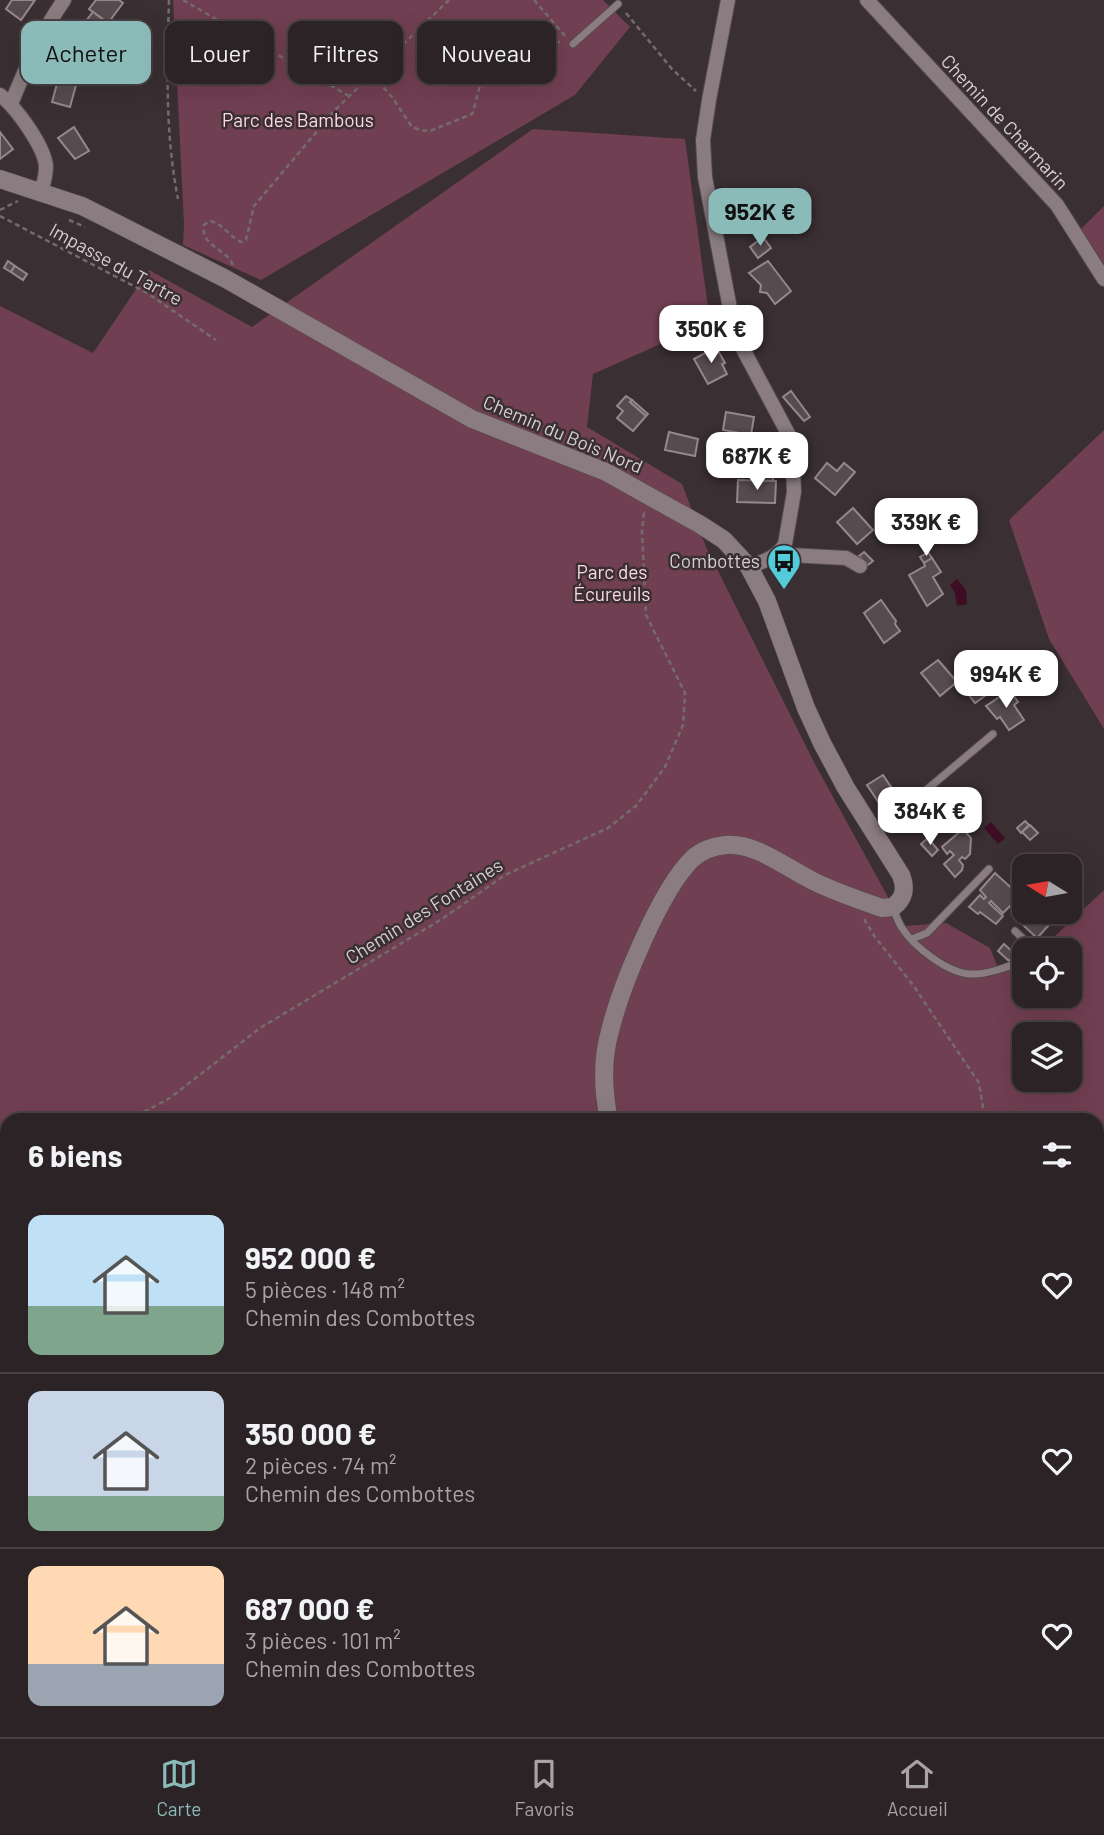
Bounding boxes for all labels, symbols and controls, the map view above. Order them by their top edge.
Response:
chip: Acheter [21,21,151,84]
chip: Louer [165,21,274,84]
chip: Filtres [288,21,403,84]
chip: Nouveau [417,21,556,84]
street label: Chemin de Charmarin [937,49,1074,194]
park label: Parc des Bambous [222,108,374,131]
pin: 952K € [703,188,817,248]
text: 952K € [724,197,796,225]
street label: Impasse du Tartre [46,218,187,310]
pin: 350K € [654,306,768,365]
text: 350K € [675,314,747,342]
street label: Chemin du Bois Nord [480,390,646,478]
pin: 687K € [700,433,814,492]
text: 687K € [722,441,792,469]
pin: 339K € [869,498,983,558]
text: 339K € [891,507,961,535]
bus stop icon: Combottes [765,542,803,591]
place label: Combottes [669,549,760,572]
park label: Parc des Écureuils [573,560,651,605]
pin: 994K € [949,650,1063,710]
text: 994K € [970,659,1042,687]
pin: 384K € [873,788,987,847]
text: 384K € [894,796,966,824]
street label: Chemin des Fontaines [341,853,507,968]
north arrow [1012,854,1082,924]
map controls [1012,854,1082,1092]
button: locate [1012,938,1082,1008]
button: layers [1012,1022,1082,1092]
icon: filters [1038,1136,1076,1174]
text: 6 biens [28,1137,123,1173]
text: 952 000 € [245,1239,376,1275]
icon: home [84,1243,168,1327]
icon: heart [1038,1266,1076,1304]
text: 5 pièces · 148 m² [245,1275,405,1303]
text: Chemin des Combottes [245,1303,475,1331]
text: 350 000 € [245,1415,377,1451]
icon: home [84,1419,168,1503]
icon: heart [1038,1442,1076,1480]
text: 2 pièces · 74 m² [245,1451,396,1479]
text: Chemin des Combottes [245,1479,475,1507]
text: 687 000 € [245,1590,375,1626]
icon: home [84,1594,168,1678]
icon: heart [1038,1617,1076,1655]
text: 3 pièces · 101 m² [245,1626,401,1654]
text: Chemin des Combottes [245,1654,475,1682]
tab: Carte [156,1755,202,1820]
tab: Favoris [514,1755,574,1820]
tab: Accueil [887,1755,948,1820]

